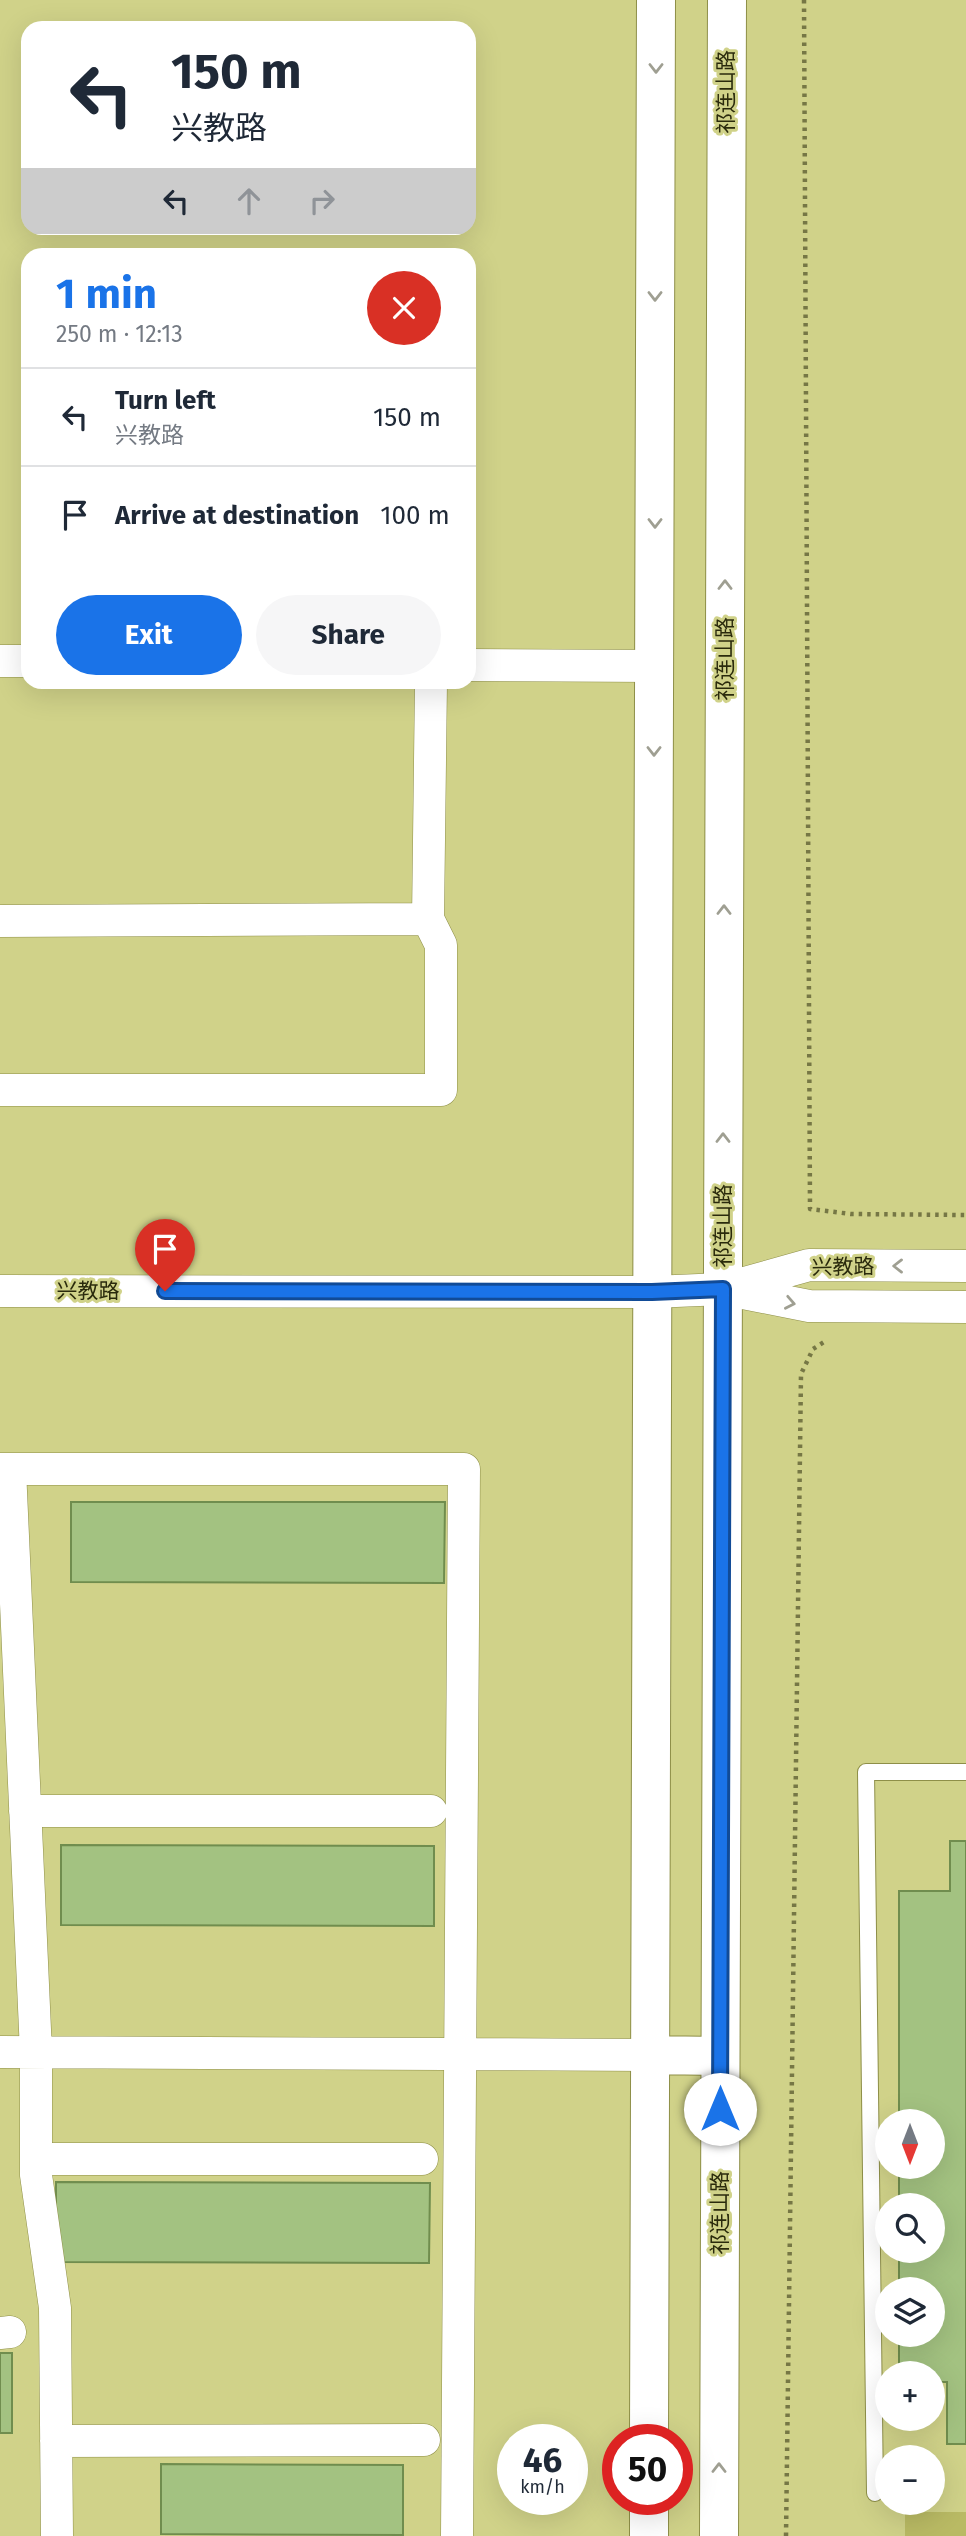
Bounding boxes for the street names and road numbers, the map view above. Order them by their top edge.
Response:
street label: 祁连山路 [713,50,739,134]
street label: 祁连山路 [712,617,738,701]
street label: 祁连山路 [710,1184,736,1268]
street label: 兴教路 [811,1253,875,1281]
street label: 兴教路 [57,1278,120,1304]
street label: 祁连山路 [707,2171,733,2255]

